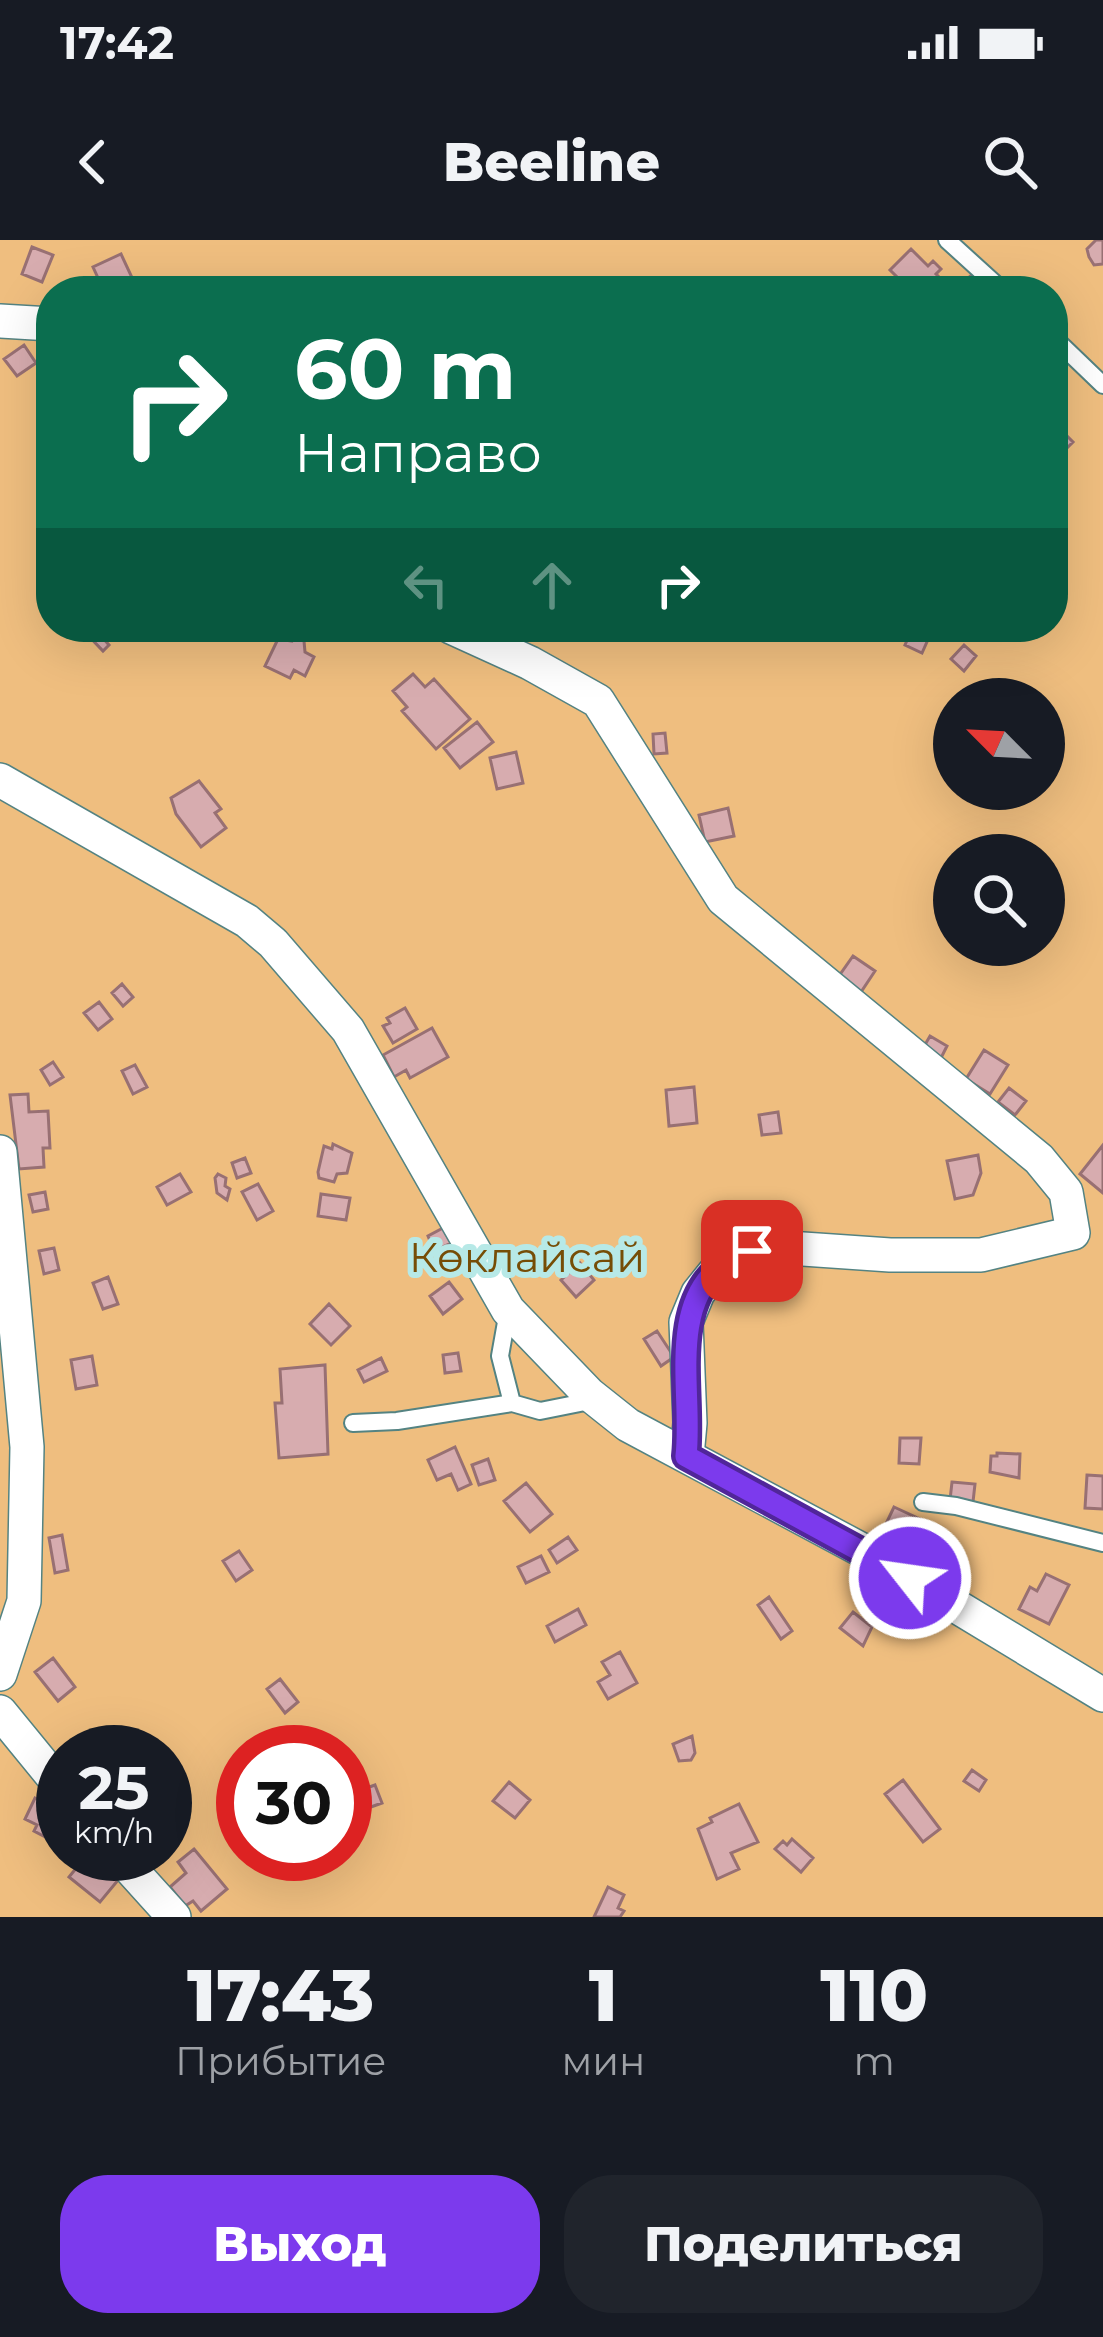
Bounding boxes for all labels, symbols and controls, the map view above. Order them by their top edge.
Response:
text: 17:42 [60,15,174,70]
icon: back [60,129,126,195]
text: Beeline [443,129,660,195]
icon: search [977,129,1043,195]
text: 60 m [294,318,516,420]
icon: right [96,324,252,480]
text: Направо [294,420,542,486]
icon: left [393,552,459,618]
icon: ahead [519,552,585,618]
icon: right [645,552,711,618]
north arrow [933,678,1065,810]
map controls [933,678,1065,966]
button: search [933,834,1065,966]
pin [701,1200,803,1302]
icon: arrive [719,1218,785,1284]
park label: Көклайсай [409,1231,645,1283]
position arrow [847,1515,973,1641]
speed limit sign: 30 [216,1725,372,1881]
text: 25 [78,1751,150,1824]
text: km/h [74,1814,154,1851]
text: 17:43 [187,1951,374,2039]
text: 1 [589,1951,618,2039]
text: 110 [820,1951,928,2039]
text: Прибытие [175,2037,386,2085]
text: мин [561,2037,645,2085]
text: m [853,2037,895,2085]
button: Выход [60,2175,540,2313]
button: Поделиться [564,2175,1043,2313]

